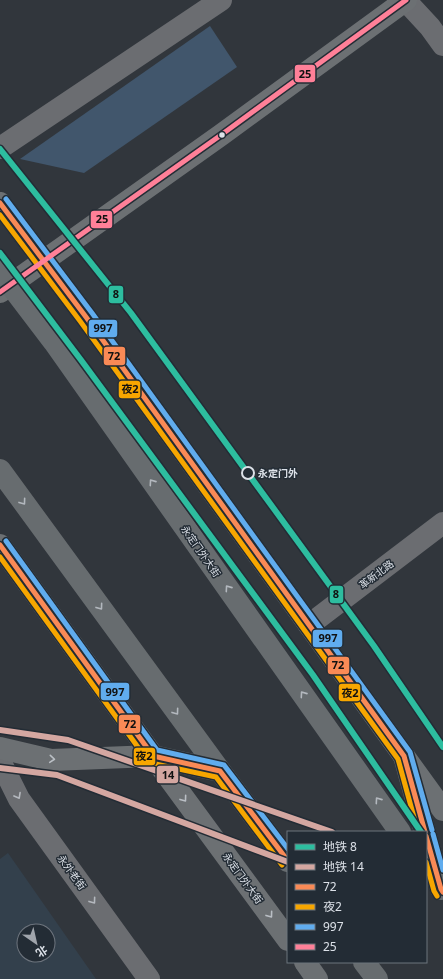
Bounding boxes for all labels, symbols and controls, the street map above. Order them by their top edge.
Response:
line badge: 25 [294,64,316,83]
text: 25 [299,66,311,81]
unlabelled marker [217,130,227,140]
line badge: 25 [90,210,113,229]
text: 25 [96,211,108,226]
line badge: 8 [108,285,124,304]
text: 8 [113,286,119,301]
line badge: 997 [88,319,118,338]
text: 997 [94,320,112,335]
line badge: 72 [103,346,126,366]
text: 72 [108,348,120,363]
line badge: 夜2 [118,380,141,399]
text: 夜2 [121,381,139,396]
marker: 永定门外 [241,466,255,480]
place label: 永定门外 [258,466,298,480]
one-way arrow [149,479,157,486]
one-way arrow [18,498,26,505]
street label: 永定门外大街 [178,522,224,580]
street label: 革新北路 [356,556,396,592]
one-way arrow [225,585,232,592]
line badge: 8 [329,585,344,604]
text: 8 [333,586,339,601]
one-way arrow [95,602,102,609]
line badge: 997 [312,629,343,648]
text: 997 [319,630,337,645]
line badge: 72 [327,656,350,675]
text: 72 [332,657,344,672]
line badge: 997 [100,682,130,701]
line badge: 夜2 [338,683,361,702]
text: 997 [106,684,124,699]
text: 夜2 [341,685,359,700]
one-way arrow [300,691,308,698]
one-way arrow [171,707,178,714]
line badge: 72 [118,714,141,734]
text: 72 [124,716,136,731]
line badge: 夜2 [133,747,156,766]
text: 夜2 [135,748,153,763]
one-way arrow [49,755,55,764]
line badge: 14 [156,765,179,784]
text: 14 [162,767,175,782]
one-way arrow [13,792,20,799]
one-way arrow [180,795,187,802]
one-way arrow [375,797,383,804]
legend [287,831,427,963]
text: 地铁 8 [323,838,357,855]
street label: 永定门外大街 [220,850,266,906]
street label: 永外老街 [55,852,89,892]
text: 地铁 14 [323,858,364,875]
text: 72 [323,878,337,895]
one-way arrow [88,897,95,904]
text: 夜2 [323,898,342,915]
one-way arrow [265,911,273,918]
text: 997 [323,918,344,935]
north arrow [16,923,56,963]
text: 25 [323,938,337,955]
text: 北 [33,942,51,961]

